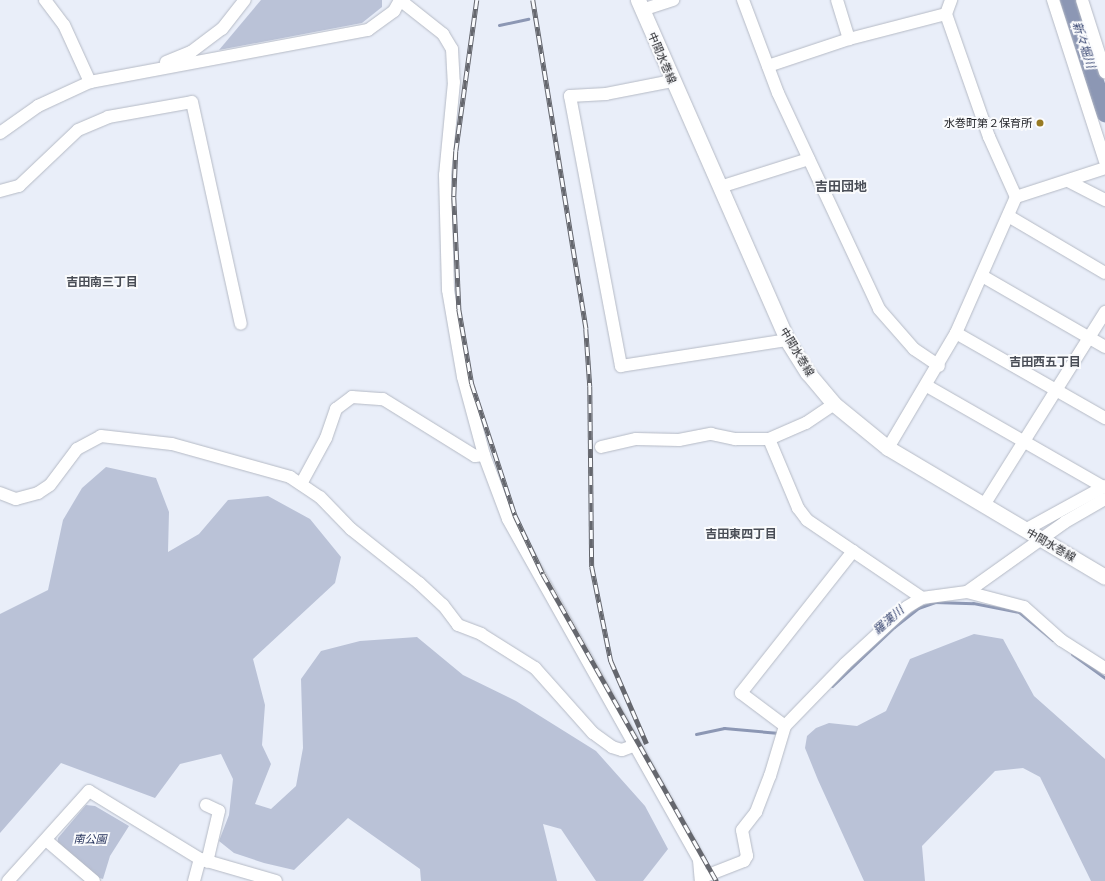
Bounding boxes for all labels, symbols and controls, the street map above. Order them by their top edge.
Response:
water label: 新々堀川 [1069,20,1097,70]
street label: 中間水巻線 [645,30,679,86]
place label: 水巻町第２保育所 [944,116,1032,130]
marker: 水巻町第２保育所 [1035,118,1045,128]
district label: 吉田団地 [815,179,867,195]
district label: 吉田南三丁目 [66,276,138,290]
street label: 中間水巻線 [777,325,817,379]
district label: 吉田西五丁目 [1009,356,1081,370]
street label: 中間水巻線 [1024,526,1078,564]
district label: 吉田東四丁目 [705,528,777,542]
water label: 羅漢川 [871,604,907,638]
park label: 南公園 [74,832,106,846]

